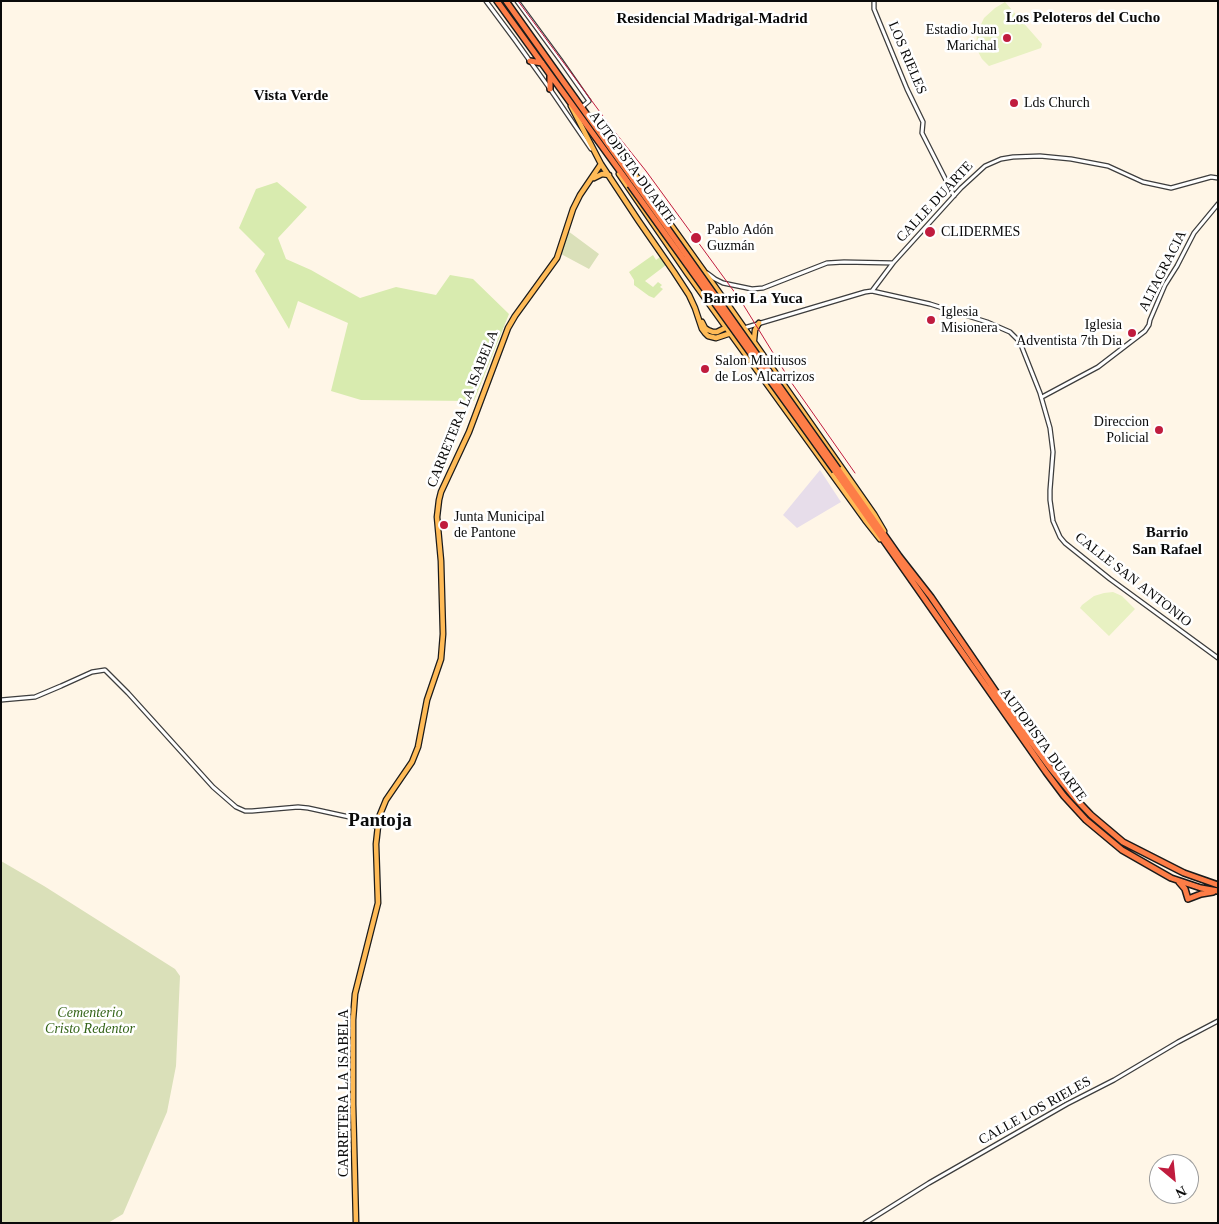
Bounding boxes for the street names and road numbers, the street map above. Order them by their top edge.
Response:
street label: LOS RIELES [884,19,930,97]
street label: AUTOPISTA DUARTE [585,108,679,228]
street label: CALLE DUARTE [893,158,977,246]
street label: ALTAGRACIA [1135,228,1191,314]
street label: CARRETERA LA ISABELA [424,328,502,490]
street label: CALLE SAN ANTONIO [1071,529,1195,631]
street label: AUTOPISTA DUARTE [996,685,1090,805]
street label: CARRETERA LA ISABELA [336,1009,352,1177]
street label: CALLE LOS RIELES [976,1073,1094,1149]

